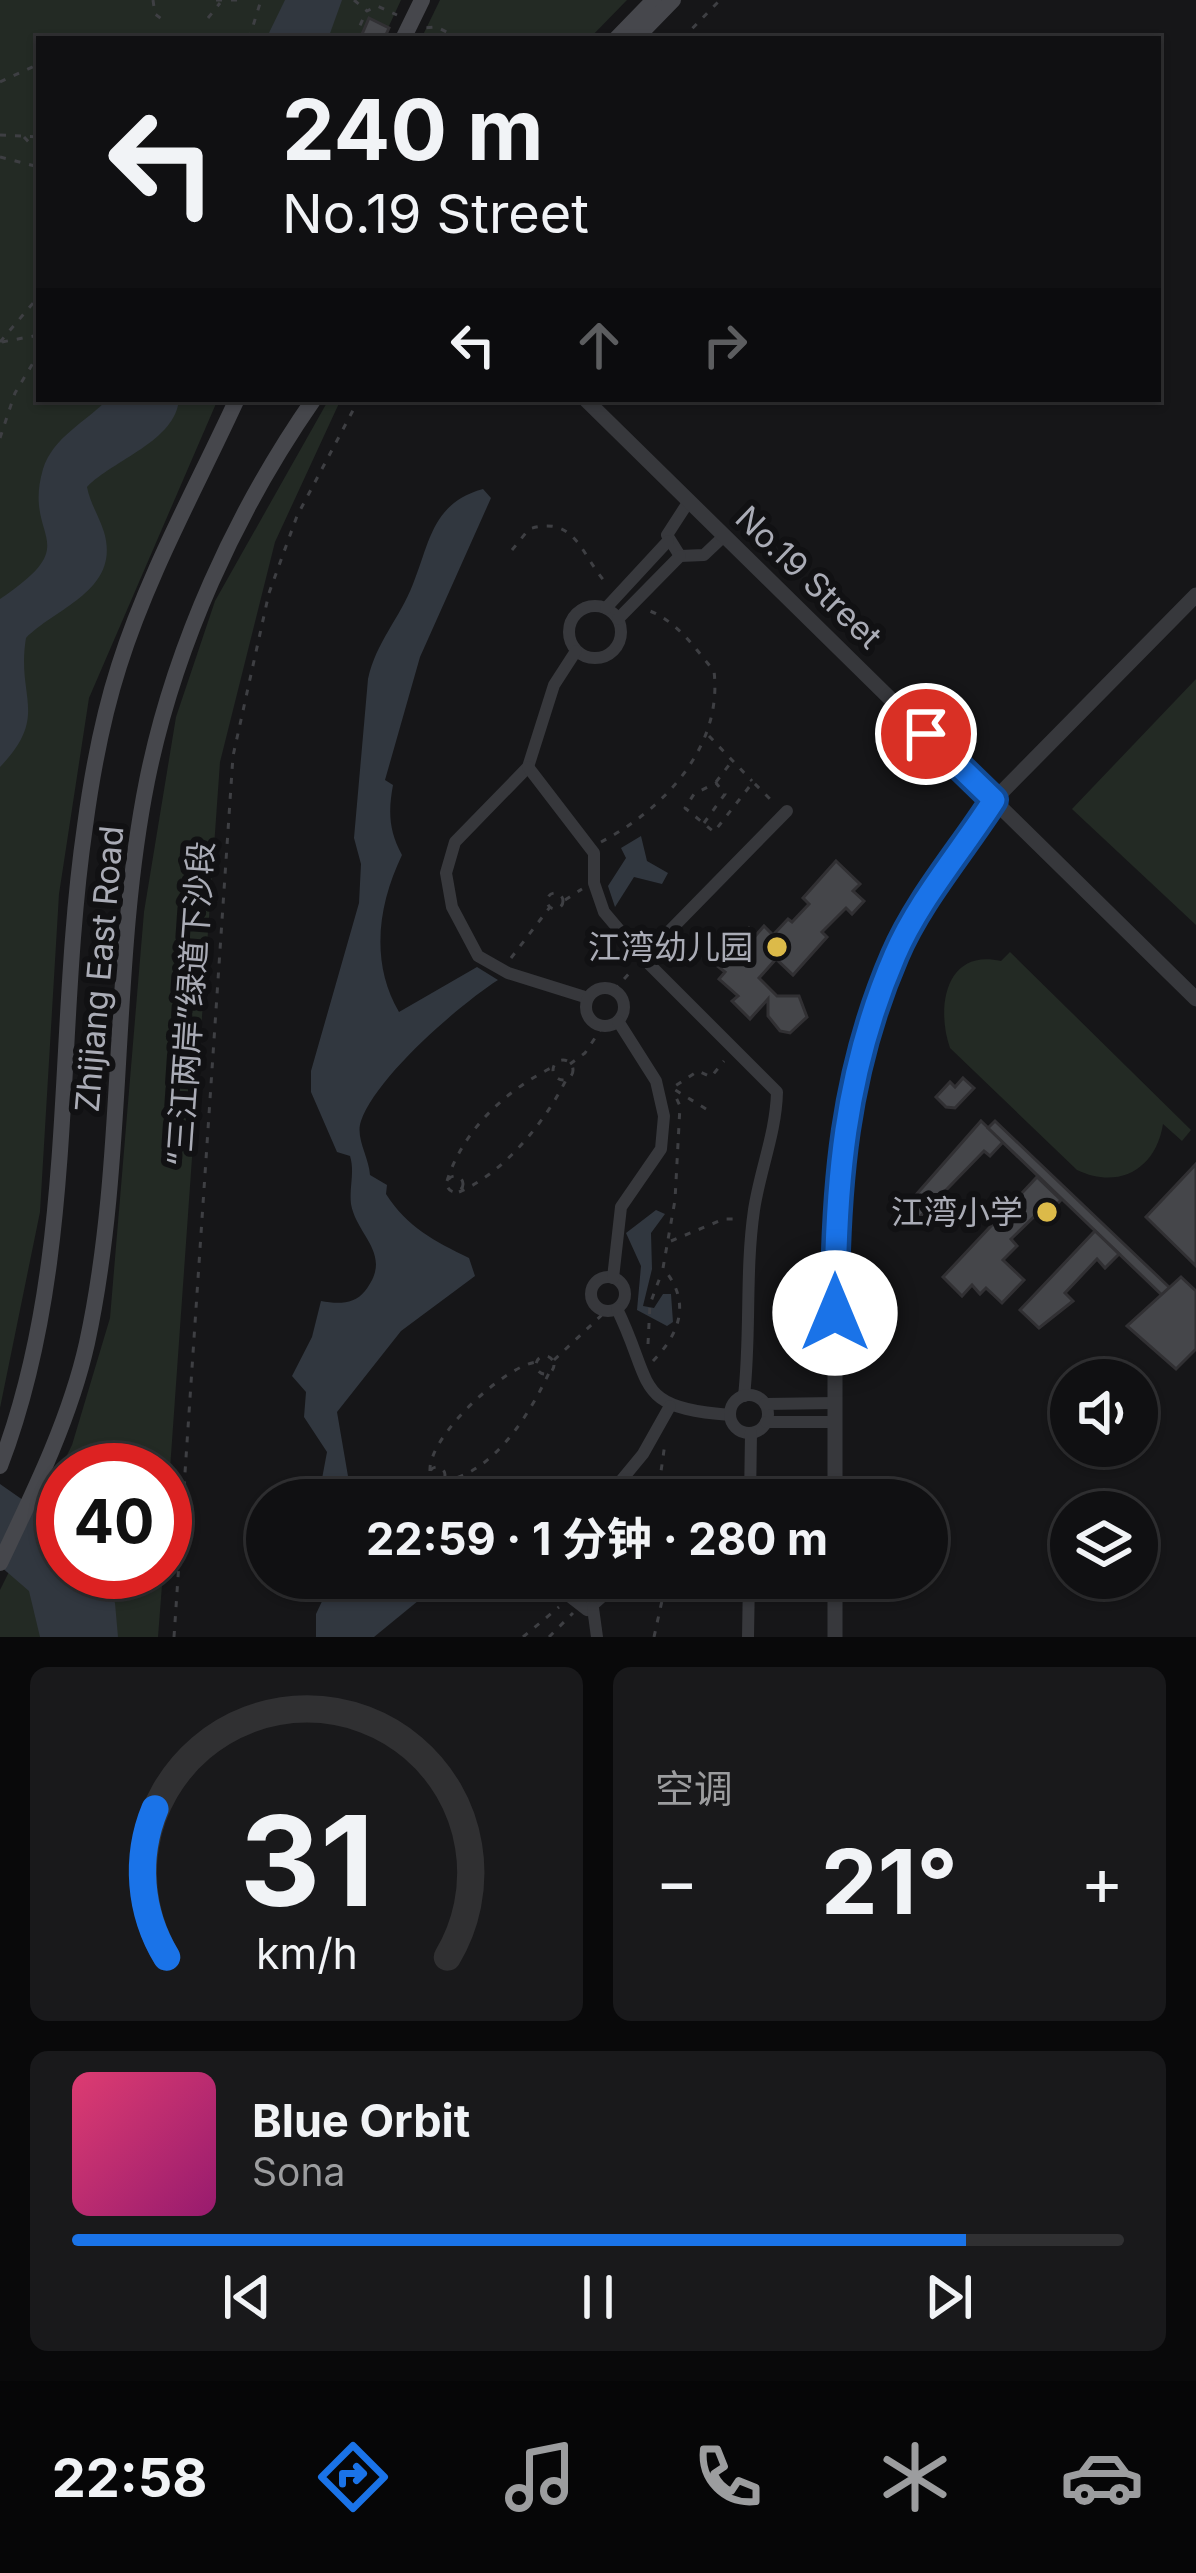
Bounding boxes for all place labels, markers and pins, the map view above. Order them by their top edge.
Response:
pin [875,683,977,785]
place label: 江湾幼儿园 [588,927,753,967]
marker: 江湾幼儿园 [764,934,790,960]
place label: 江湾小学 [891,1192,1023,1232]
marker: 江湾小学 [1034,1199,1060,1225]

